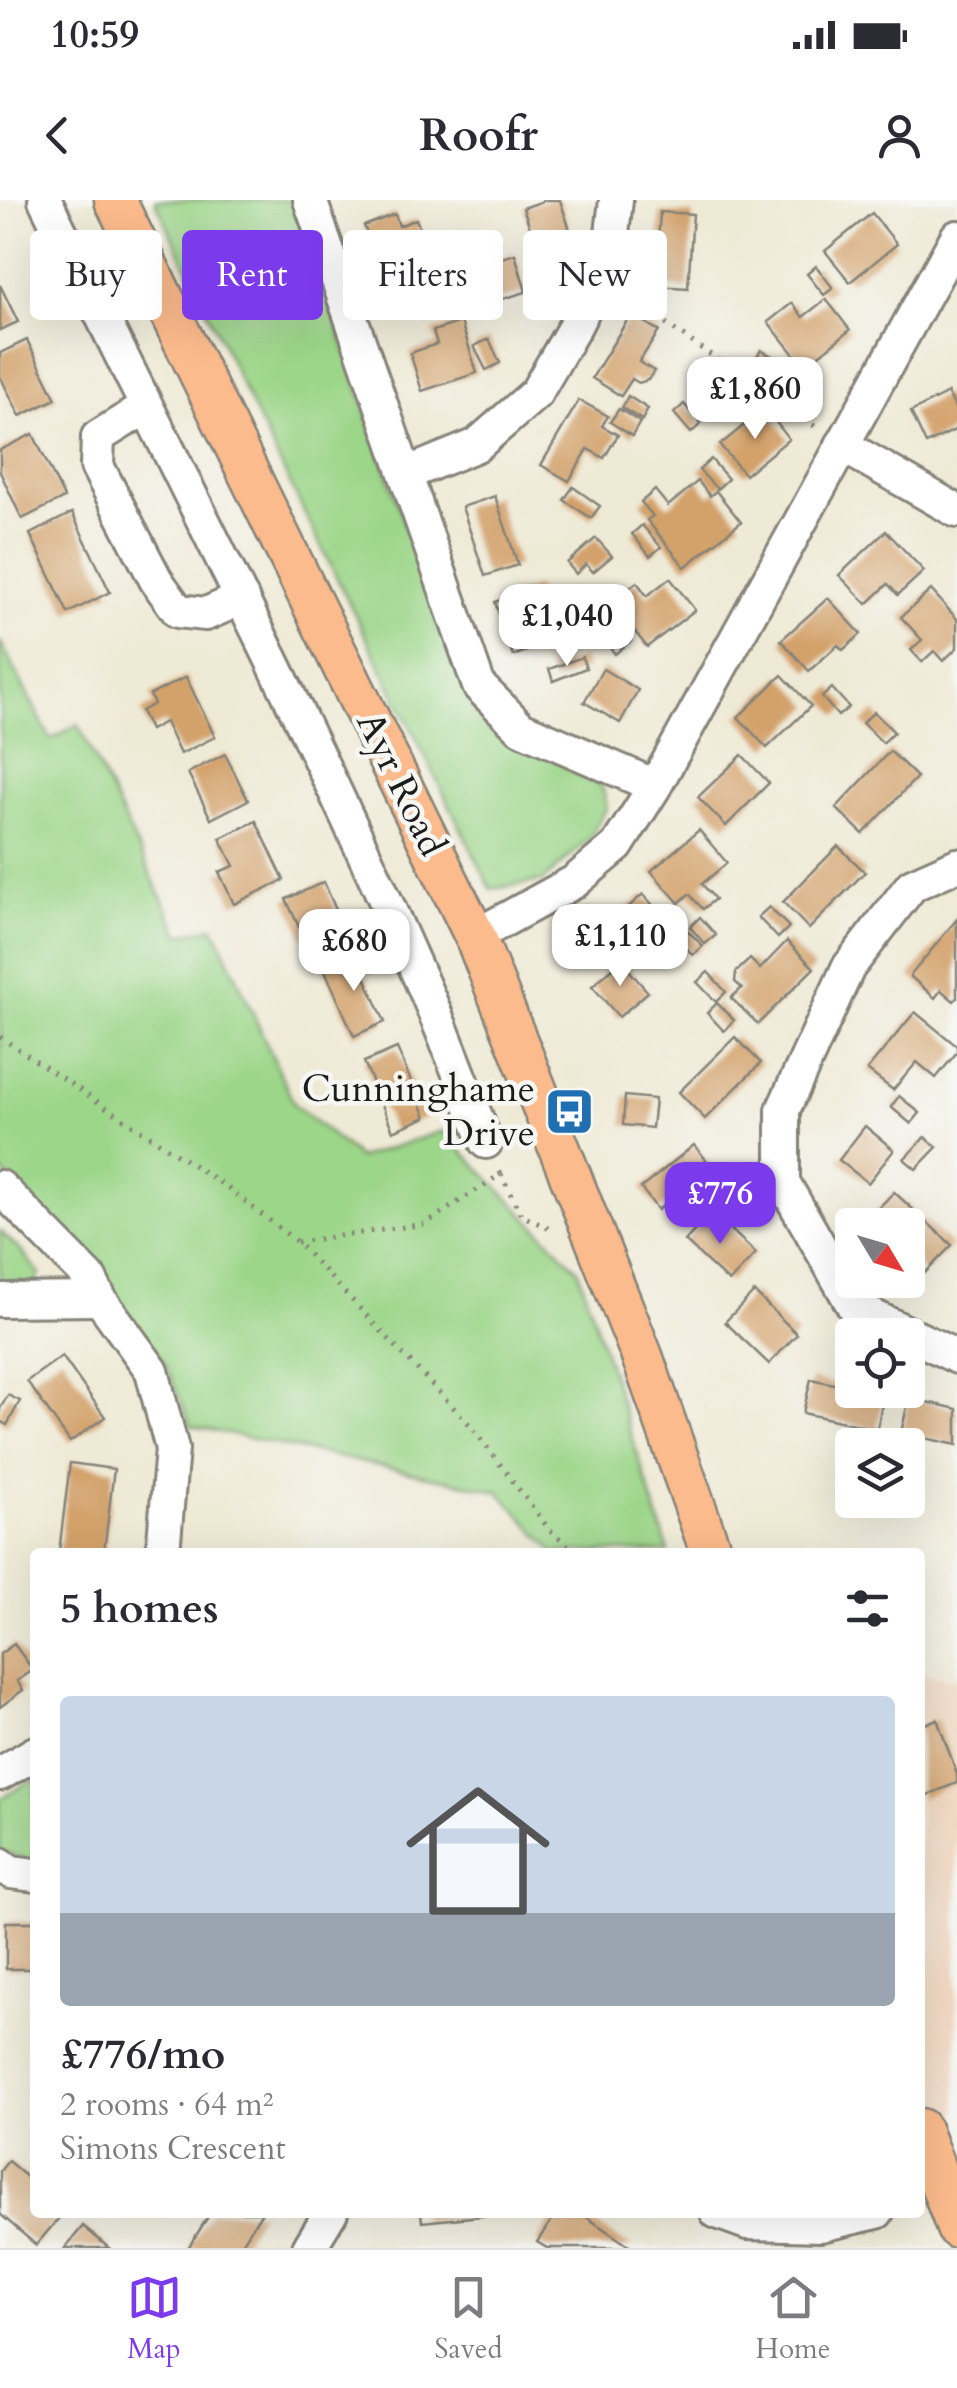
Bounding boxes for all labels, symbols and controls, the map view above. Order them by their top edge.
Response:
text: 10:59 [50,9,139,61]
text: Roofr [419,105,538,166]
icon: back [30,108,85,163]
icon: person [872,108,927,163]
chip: Buy [30,230,162,320]
chip: Rent [182,230,323,320]
chip: Filters [343,230,503,320]
chip: New [523,230,667,320]
pin: £1,860 [674,357,836,442]
text: £1,860 [709,367,801,411]
pin: £1,040 [486,584,648,669]
text: £1,040 [521,594,613,638]
street label: Ayr Road [344,703,458,865]
pin: £1,110 [539,904,701,989]
pin: £680 [295,909,413,994]
text: £1,110 [574,914,666,958]
text: £680 [321,919,387,963]
place label: Cunninghame Drive [302,1063,535,1159]
bus stop icon: Cunninghame Drive [544,1085,596,1137]
pin: £776 [661,1162,779,1247]
text: £776 [687,1172,753,1216]
north arrow [835,1208,925,1298]
map controls [835,1208,925,1518]
button: locate [835,1318,925,1408]
button: layers [835,1428,925,1518]
text: 5 homes [60,1580,218,1637]
icon: filters [840,1581,895,1636]
icon: home [388,1761,568,1941]
text: £776/mo [60,2026,225,2083]
text: 2 rooms · 64 m² [60,2083,273,2127]
text: Simons Crescent [60,2127,286,2171]
tab: Map [127,2270,182,2368]
tab: Saved [435,2270,502,2368]
tab: Home [756,2270,830,2368]

